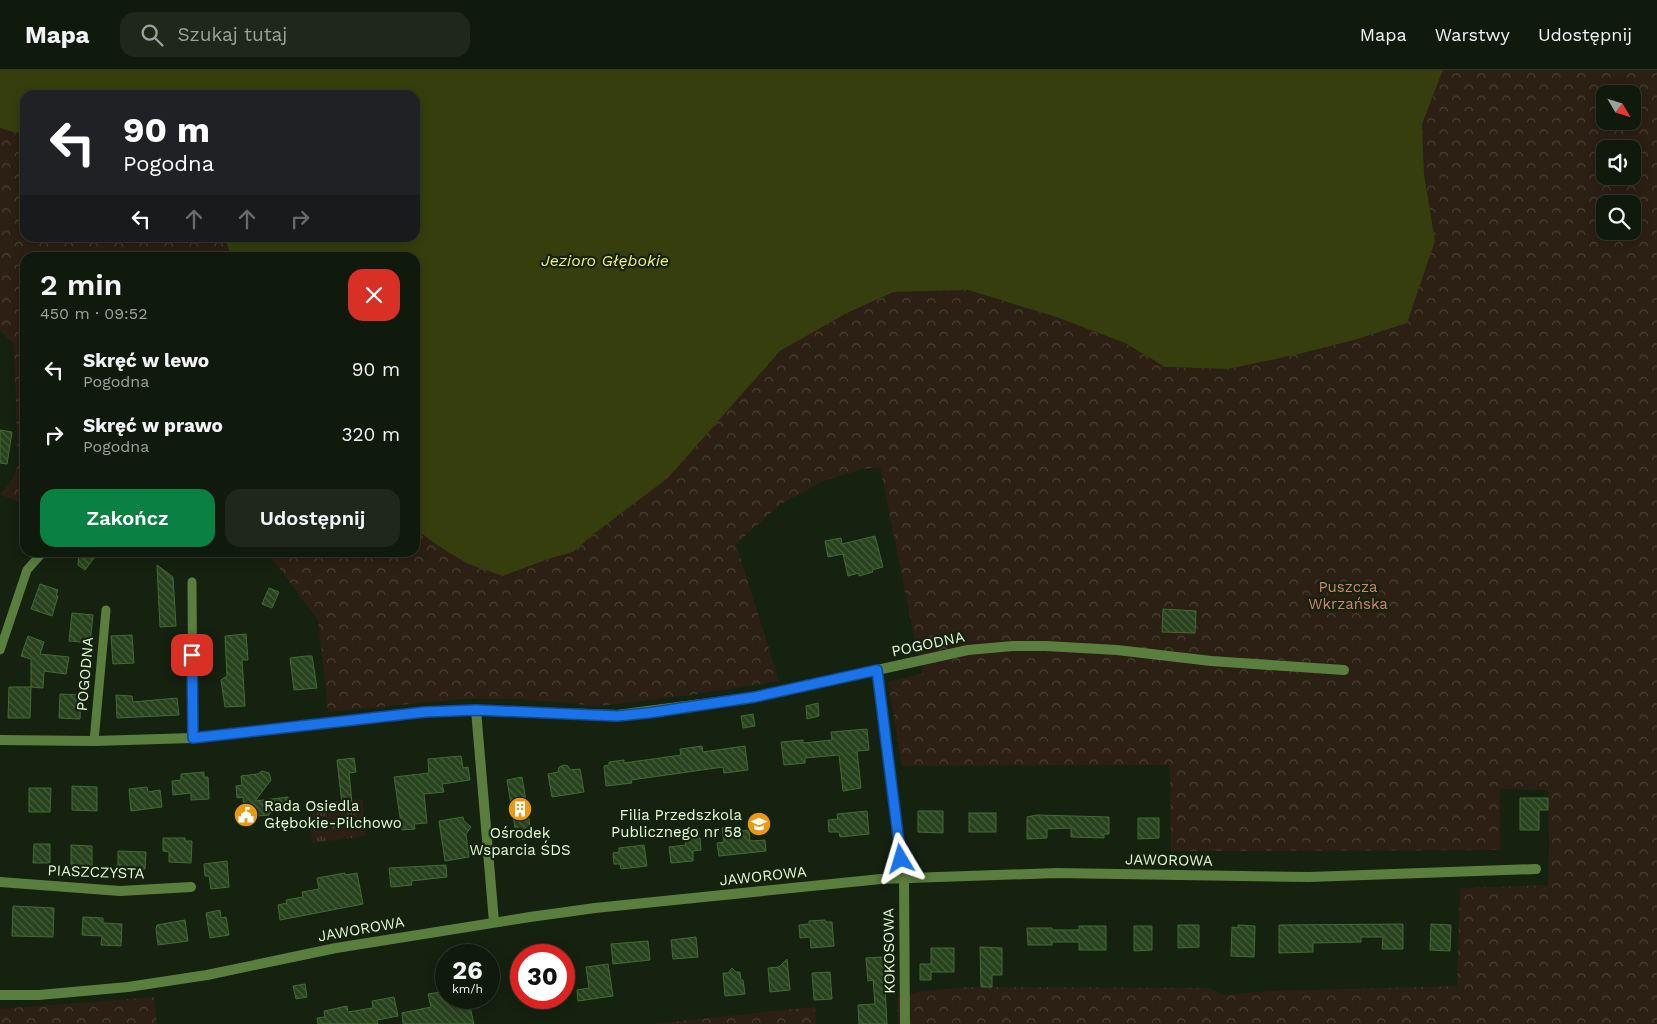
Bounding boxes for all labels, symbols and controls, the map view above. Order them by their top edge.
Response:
search box [120,12,470,57]
text: Mapa [25,21,90,49]
icon: search [138,21,166,49]
text: Szukaj tutaj [178,23,287,46]
text: Mapa [1360,24,1407,45]
text: Warstwy [1435,24,1510,45]
text: Udostępnij [1538,24,1632,45]
north arrow [1596,85,1641,130]
map controls [1596,85,1641,240]
text: 90 m [123,109,210,151]
icon: left [40,110,105,175]
button: sound [1596,140,1641,185]
text: Pogodna [123,151,214,176]
button: search [1596,195,1641,240]
icon: left [127,205,155,233]
icon: ahead [180,205,208,233]
icon: ahead [233,205,261,233]
icon: right [286,205,314,233]
water label: Jezioro Głębokie [541,251,669,270]
text: 2 min [40,267,122,302]
button: close [348,269,400,321]
text: 450 m · 09:52 [40,304,147,323]
text: Skręć w lewo [83,349,209,372]
icon: left [40,356,68,384]
text: 90 m [352,358,400,381]
text: Pogodna [83,372,149,391]
text: Skręć w prawo [83,414,223,437]
icon: right [40,421,68,449]
text: 320 m [341,423,400,446]
text: Pogodna [83,437,149,456]
button: Zakończ [40,489,215,547]
button: Udostępnij [225,489,400,547]
park label: Puszcza Wkrzańska [1308,578,1388,613]
street label: POGODNA [890,627,966,661]
pin [171,634,213,676]
street label: POGODNA [73,636,97,712]
icon: arrive [178,641,206,669]
building icon: Ośrodek Wsparcia ŚDS [507,796,533,822]
place label: Rada Osiedla Głębokie-Pilchowo [264,797,402,832]
public building icon: Rada Osiedla Głębokie-Pilchowo [233,802,259,828]
place label: Filia Przedszkola Publicznego nr 58 [611,806,743,841]
school or university icon: Filia Przedszkola Publicznego nr 58 [746,811,772,837]
place label: Ośrodek Wsparcia ŚDS [469,824,571,859]
position arrow [874,832,926,884]
street label: JAWOROWA [1125,850,1213,870]
street label: PIASZCZYSTA [47,861,145,883]
street label: JAWOROWA [718,862,808,890]
street label: KOKOSOWA [879,908,899,994]
street label: JAWOROWA [316,913,406,945]
speed limit sign: 30 [510,944,575,1009]
text: 26 [452,956,483,985]
text: km/h [452,982,483,996]

